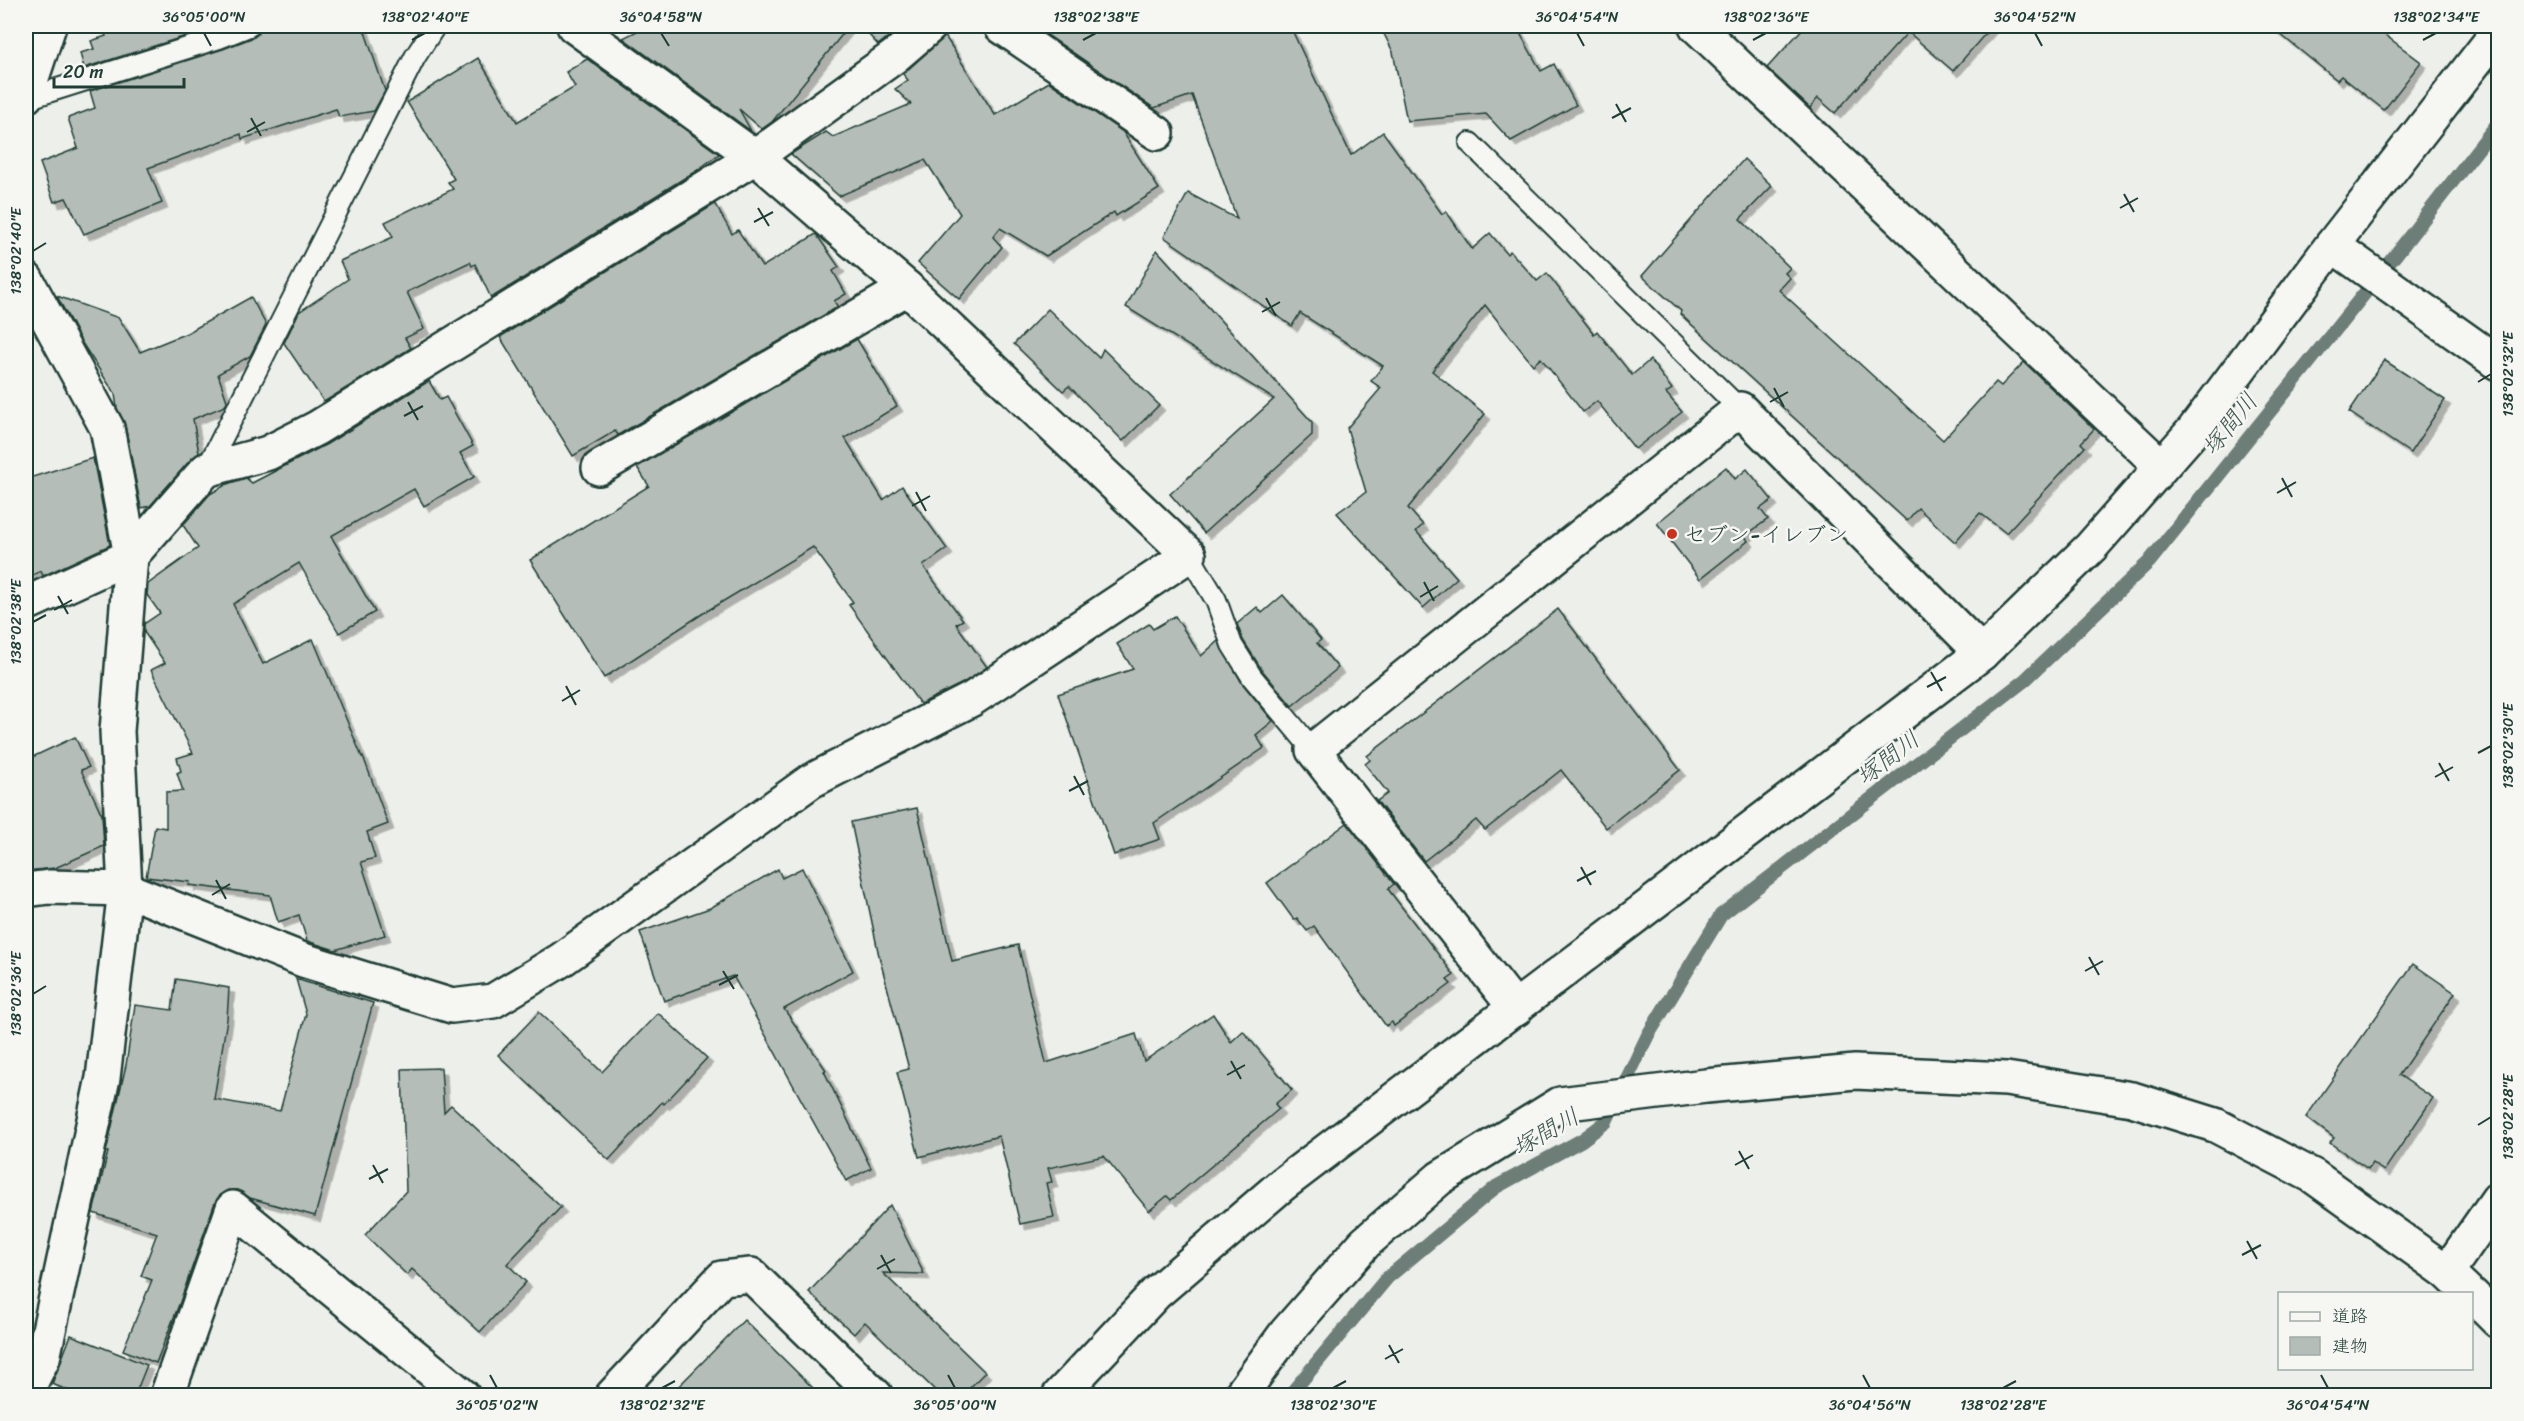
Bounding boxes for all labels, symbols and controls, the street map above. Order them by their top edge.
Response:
text: 36°05'00"N [163,4,246,30]
text: 138°02'40"E [381,4,470,30]
text: 36°04'58"N [620,4,703,30]
text: 138°02'38"E [1053,4,1141,30]
text: 36°04'54"N [1536,4,1619,30]
text: 138°02'36"E [1723,4,1810,30]
text: 36°04'52"N [1994,4,2077,30]
text: 138°02'34"E [2393,4,2481,30]
scale bar [54,51,184,89]
text: 20 m [63,56,103,88]
text: 138°02'40"E [3,206,29,295]
text: 138°02'32"E [2495,330,2521,417]
water label: 塚間川 [2191,383,2269,465]
place label: セブン-イレブン [1684,515,1848,554]
marker: セブン-イレブン [1665,527,1679,541]
text: 138°02'38"E [3,577,29,665]
text: 138°02'30"E [2495,701,2521,789]
water label: 塚間川 [1847,719,1929,797]
text: 138°02'36"E [3,950,29,1037]
text: 138°02'28"E [2495,1072,2521,1160]
water label: 塚間川 [1504,1096,1588,1168]
legend [2278,1292,2473,1370]
text: 道路 [2332,1300,2368,1332]
text: 建物 [2332,1330,2368,1362]
text: 36°05'02"N [456,1392,539,1418]
text: 138°02'32"E [619,1392,706,1418]
text: 36°05'00"N [914,1392,997,1418]
text: 138°02'30"E [1290,1392,1378,1418]
text: 36°04'56"N [1829,1392,1912,1418]
text: 138°02'28"E [1960,1392,2048,1418]
text: 36°04'54"N [2287,1392,2370,1418]

